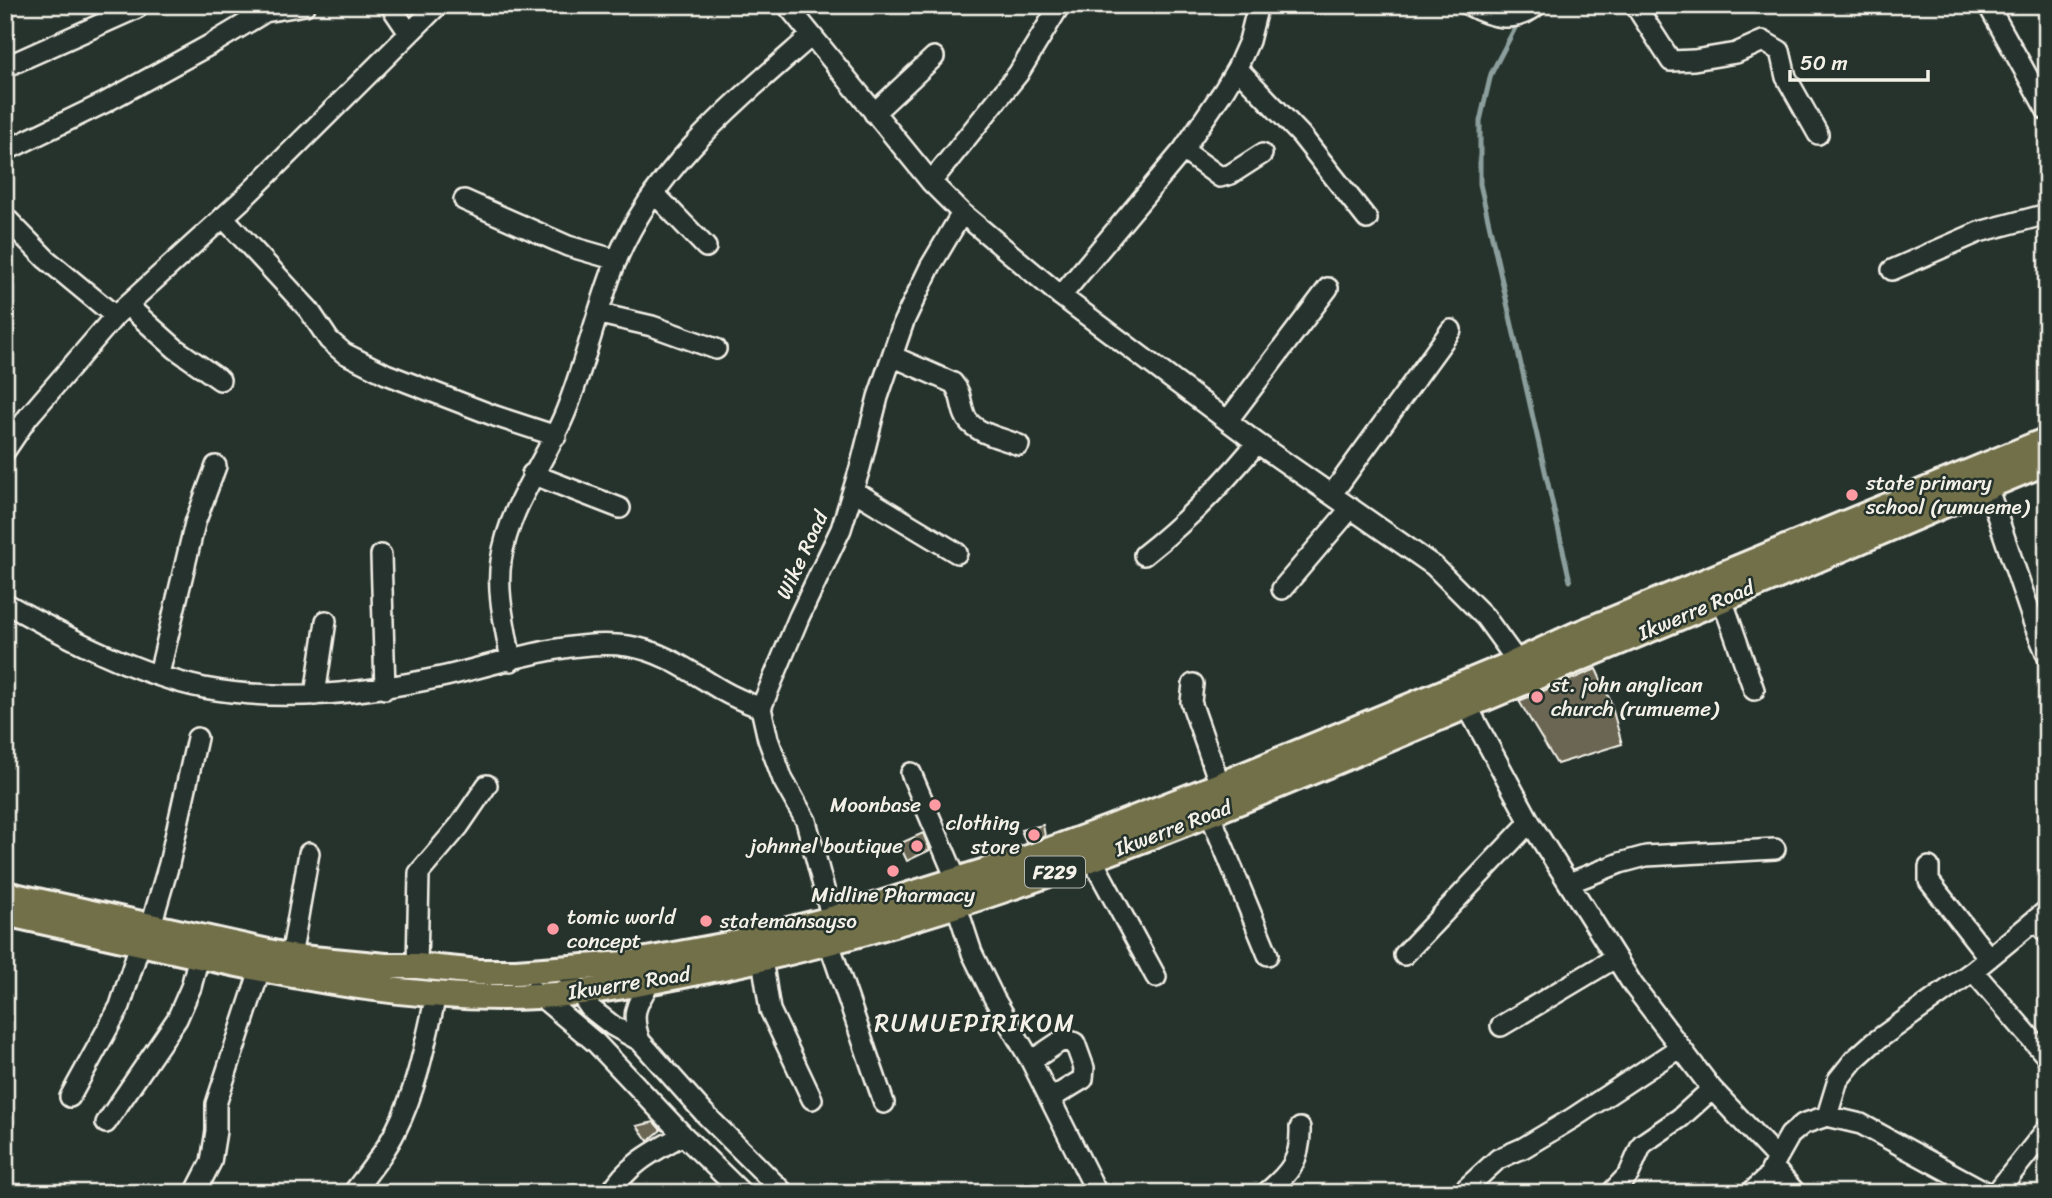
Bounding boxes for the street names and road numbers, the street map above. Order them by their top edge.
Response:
street label: Wike Road [765,503,840,606]
street label: Ikwerre Road [1631,568,1762,652]
street label: Ikwerre Road [1108,788,1239,868]
road number: F229 [1025,856,1085,888]
street label: Ikwerre Road [564,954,695,1012]

